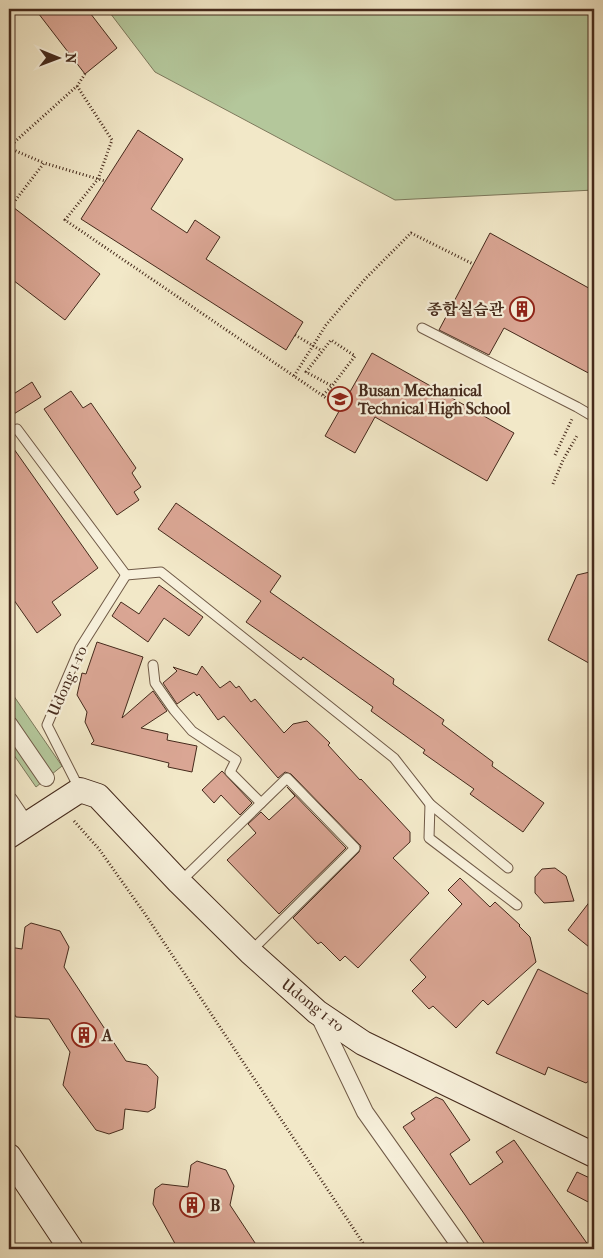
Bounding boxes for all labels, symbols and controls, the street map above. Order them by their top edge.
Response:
north arrow [32,32,82,82]
text: N [62,53,79,64]
building icon: 종합실습관 [509,296,535,322]
place label: 종합실습관 [427,300,505,319]
place label: Busan Mechanical Technical High School [357,381,511,419]
school or university icon: Busan Mechanical Technical High School [327,386,353,412]
street label: Udong 1-ro [43,643,91,719]
street label: Udong 1-ro [278,974,348,1036]
building icon: A [71,1022,97,1048]
place label: A [101,1026,113,1045]
building icon: B [179,1192,205,1218]
place label: B [210,1196,220,1215]

